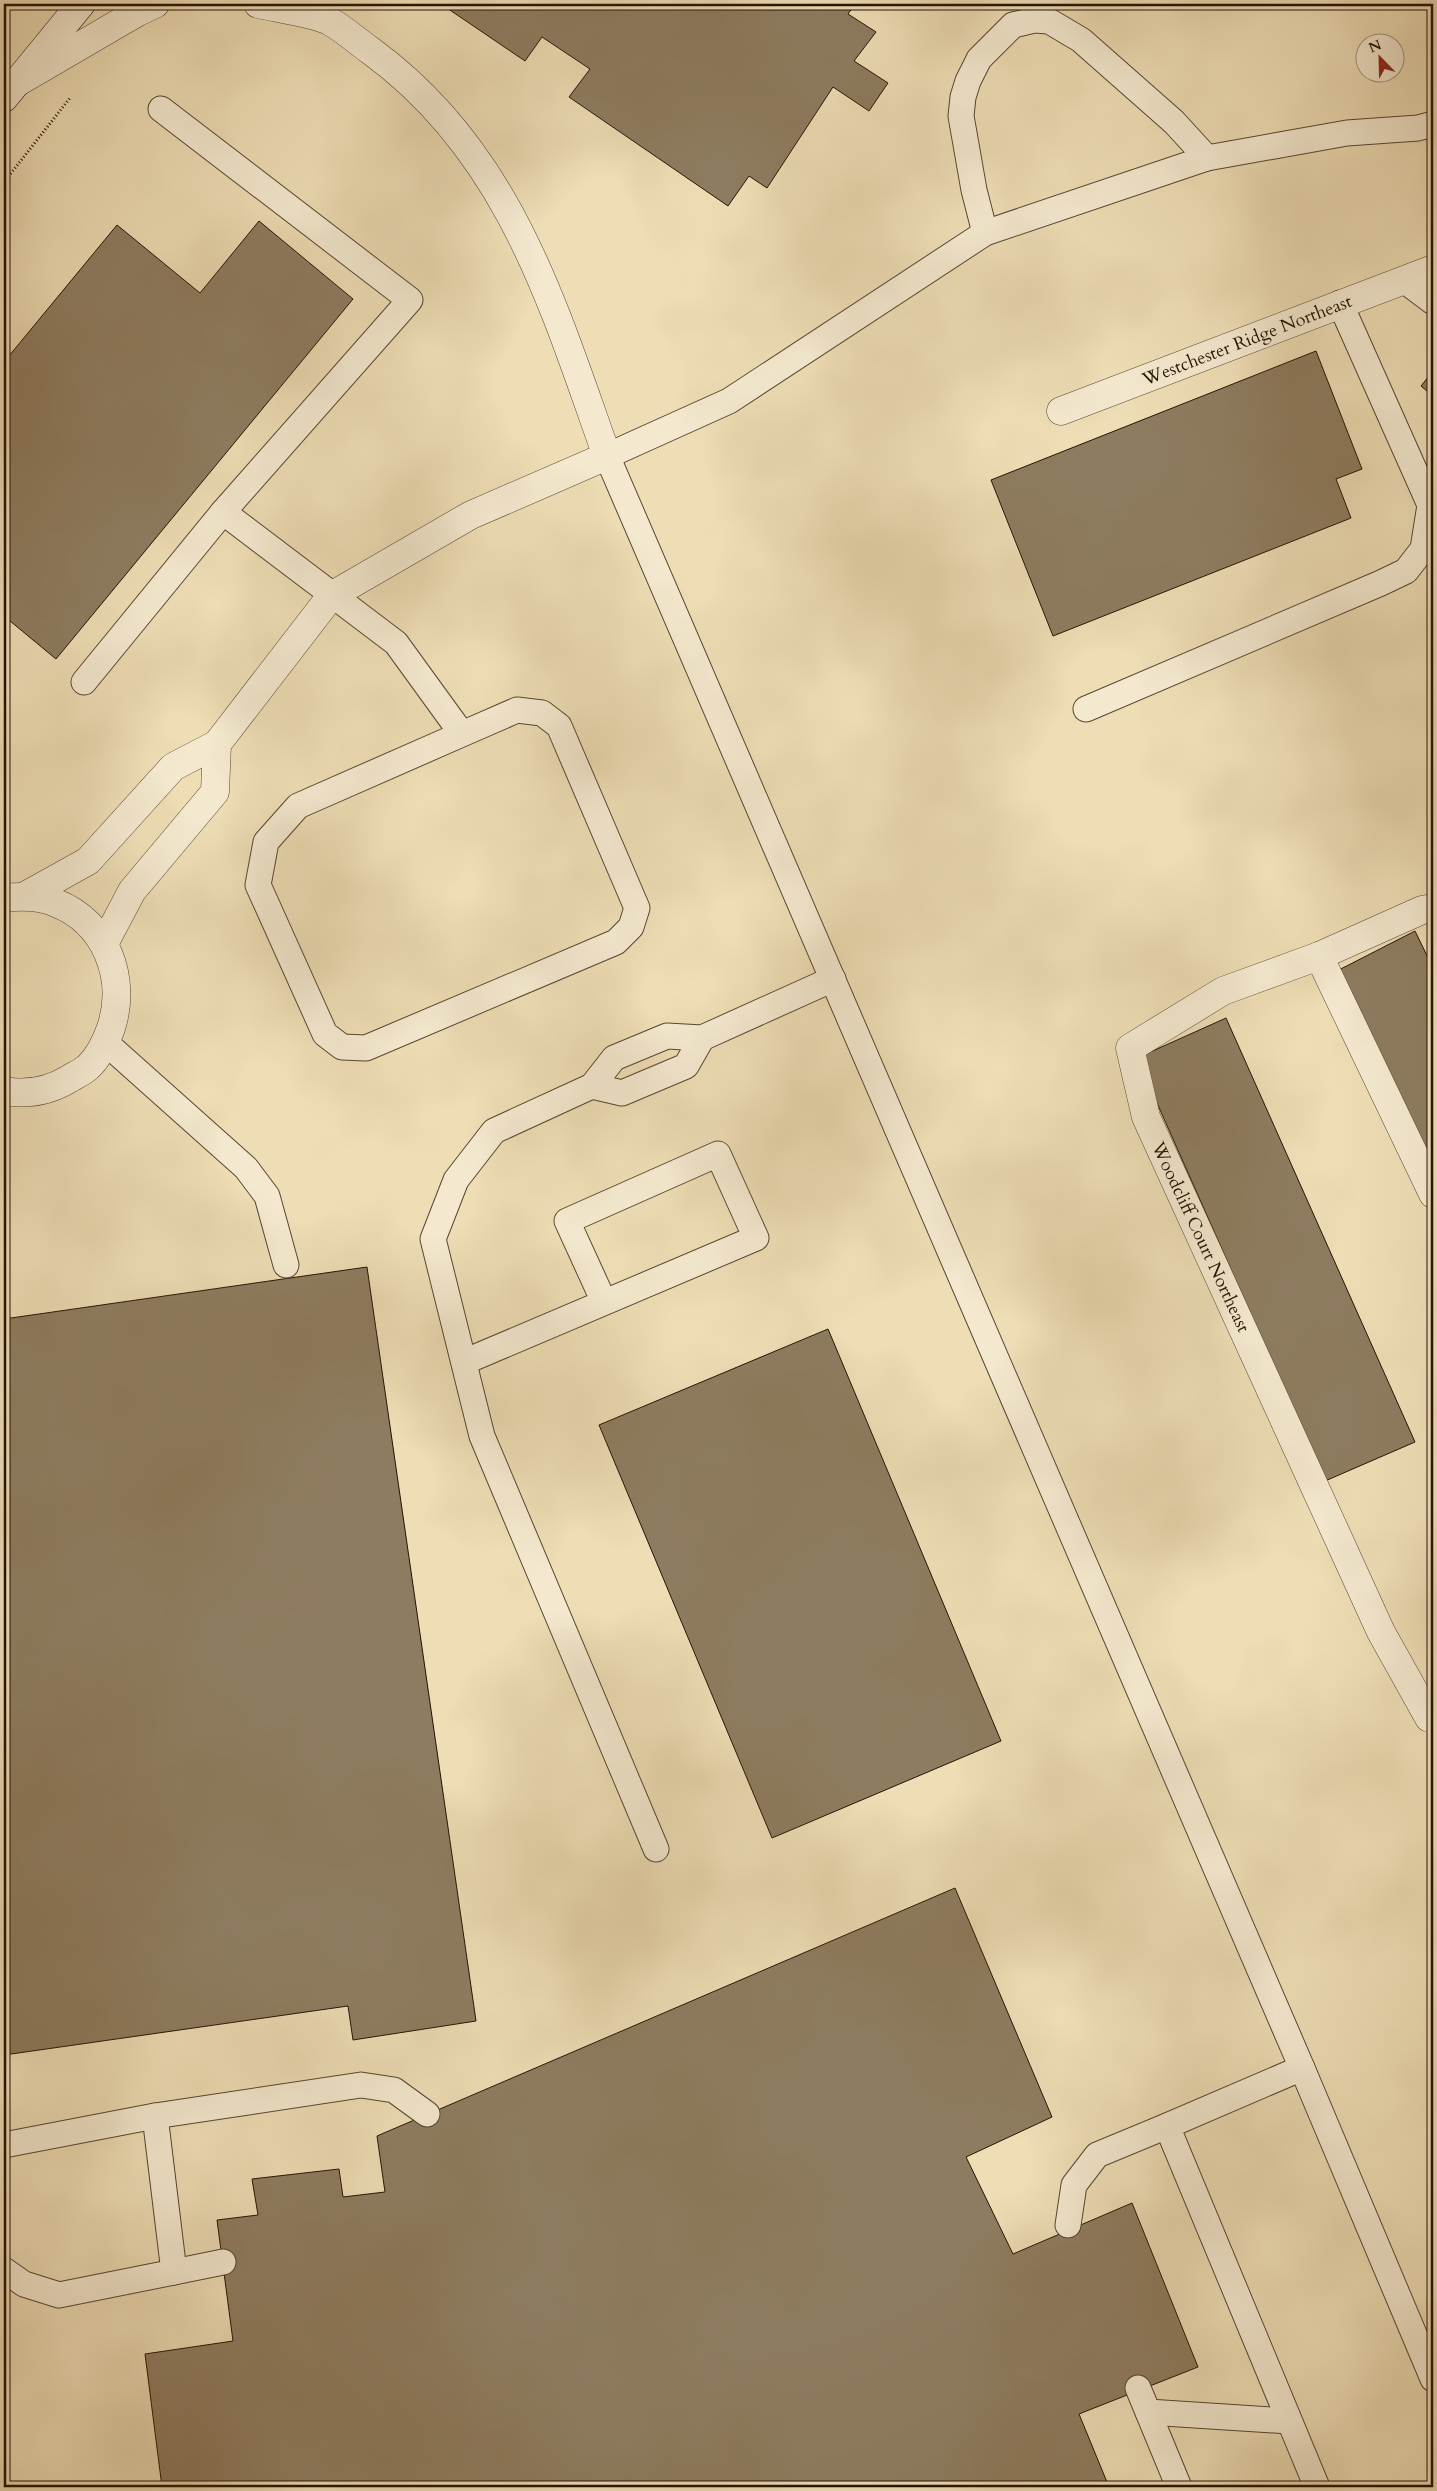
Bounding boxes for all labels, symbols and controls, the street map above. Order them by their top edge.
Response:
north arrow [1354,32,1404,82]
text: N [1366,35,1384,58]
street label: Westchester Ridge Northeast [1138,289,1356,392]
street label: Woodcliff Court Northeast [1145,1137,1256,1337]

